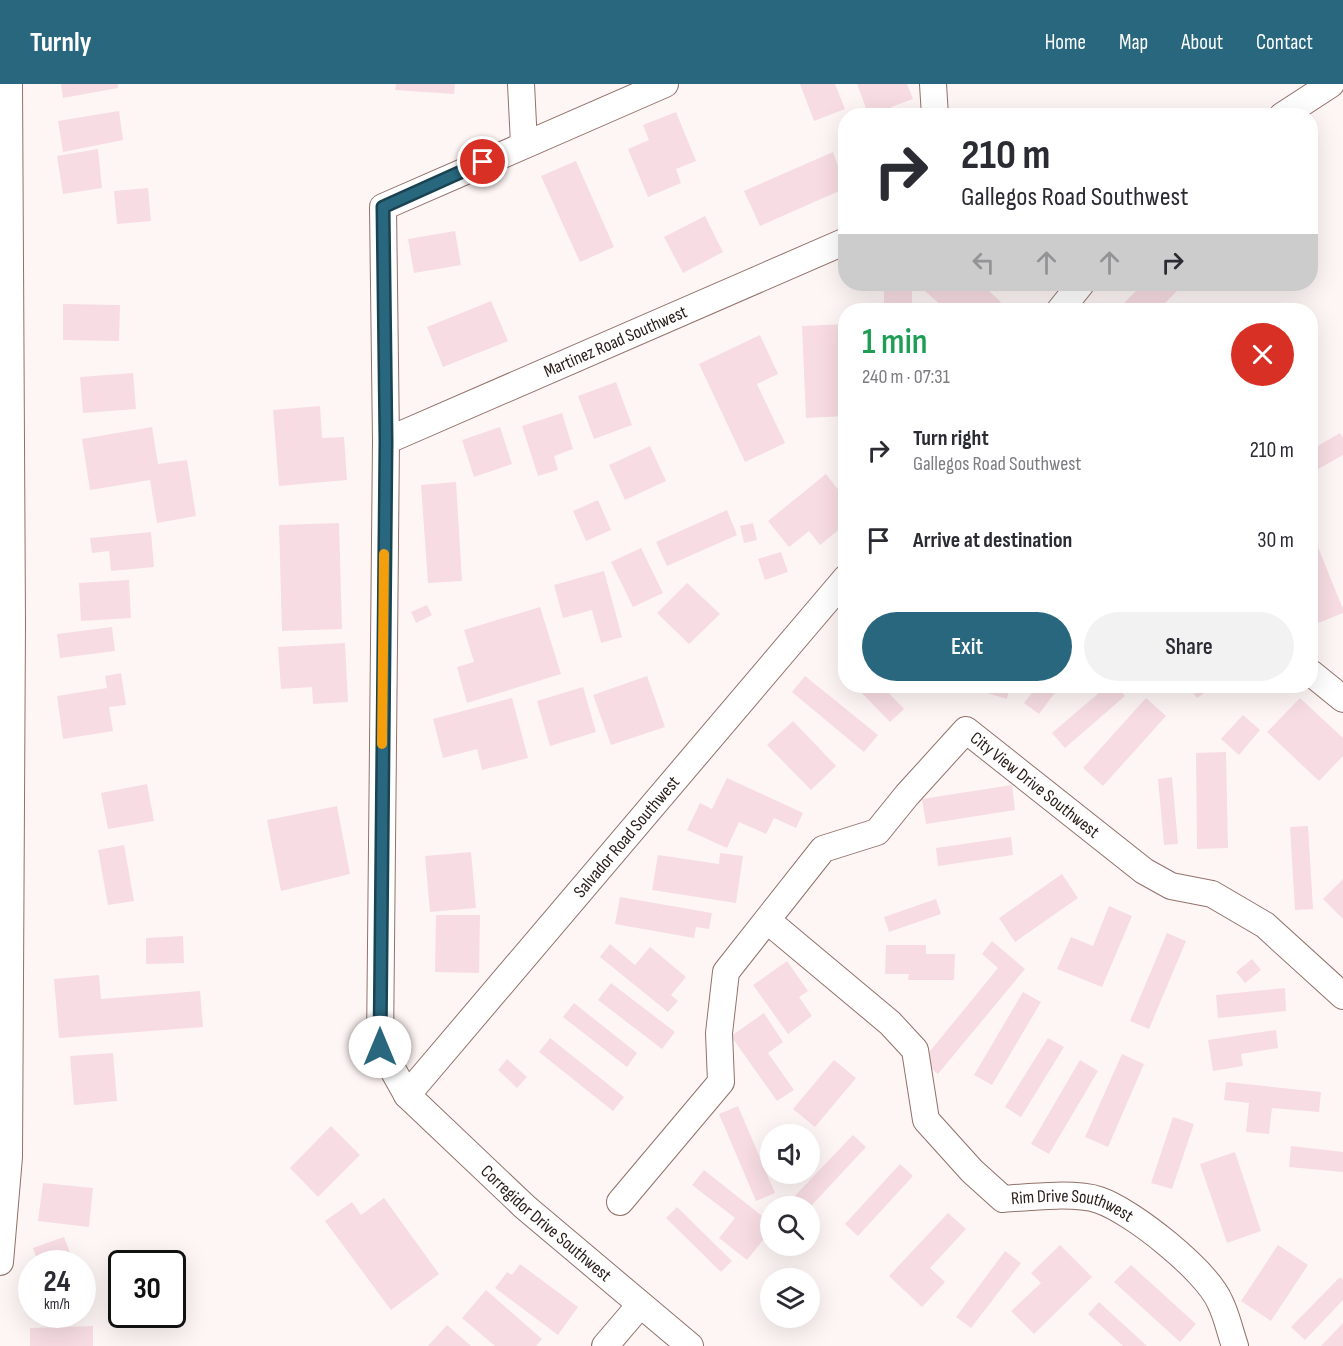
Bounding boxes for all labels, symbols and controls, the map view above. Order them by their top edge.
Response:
text: Turnly [30,26,91,59]
text: Home [1045,30,1086,55]
text: Map [1119,30,1148,55]
text: About [1181,30,1223,55]
text: Contact [1256,30,1313,55]
text: 210 m [961,130,1050,181]
icon: right [862,132,940,210]
pin [457,136,508,187]
icon: arrive [466,145,499,178]
text: Gallegos Road Southwest [961,181,1188,213]
icon: left [967,246,1000,279]
icon: ahead [1030,246,1063,279]
icon: ahead [1093,246,1126,279]
icon: right [1156,246,1189,279]
street label: Martinez Road Southwest [540,301,691,382]
text: 1 min [862,321,927,364]
button: close [1231,323,1294,386]
text: 240 m · 07:31 [862,365,950,389]
text: Turn right [913,425,989,452]
icon: right [862,434,895,467]
text: 210 m [1250,437,1294,464]
text: Gallegos Road Southwest [913,452,1081,476]
icon: arrive [862,524,895,557]
text: Arrive at destination [913,527,1072,554]
text: 30 m [1257,527,1294,554]
button: Exit [862,612,1072,681]
button: Share [1084,612,1294,681]
street label: City View Drive Southwest [966,727,1104,842]
street label: Salvador Road Southwest [569,771,684,902]
position arrow [348,1015,412,1079]
map controls [760,1124,820,1328]
button: sound [760,1124,820,1184]
street label: Corregidor Drive Southwest [477,1160,616,1286]
street label: Rim Drive Southwest [1010,1185,1138,1226]
button: search [760,1196,820,1256]
speed limit sign: 30 [108,1250,186,1328]
text: 24 [44,1264,70,1300]
button: layers [760,1268,820,1328]
text: km/h [44,1295,70,1314]

